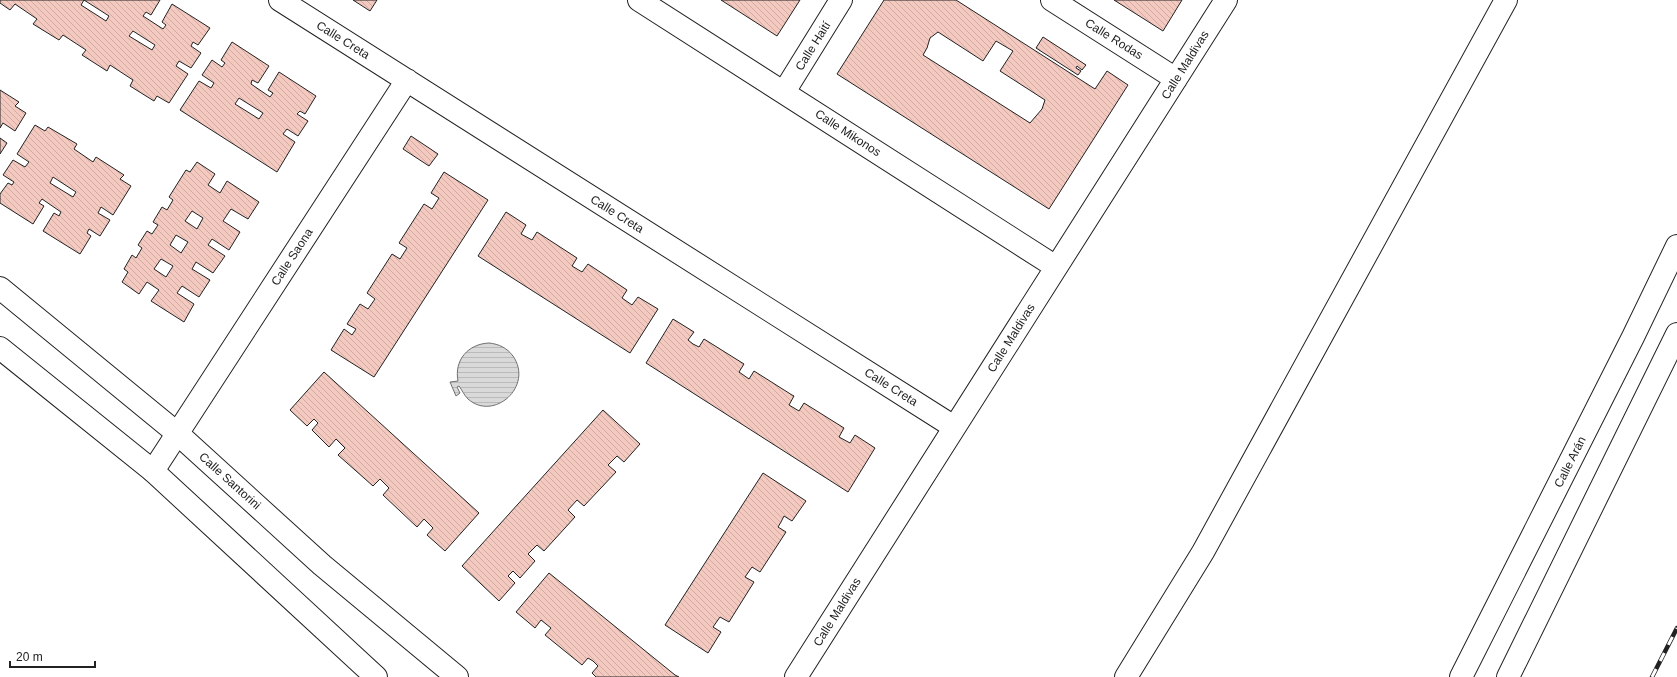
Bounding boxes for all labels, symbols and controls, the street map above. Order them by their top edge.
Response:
street label: Calle Rodas [1083,16,1145,62]
street label: Calle Creta [314,18,372,62]
street label: Calle Haití [792,18,834,73]
street label: Calle Maldivas [1158,28,1212,102]
street label: Calle Mikonos [813,107,883,159]
street label: Calle Creta [588,192,646,236]
street label: Calle Saona [268,226,316,288]
street label: Calle Maldivas [984,301,1038,375]
street label: Calle Creta [862,365,920,409]
street label: Calle Arán [1551,434,1589,490]
street label: Calle Santorini [196,450,264,512]
street label: Calle Maldivas [810,575,864,649]
scale bar [10,643,95,669]
text: 20 m [16,650,43,664]

